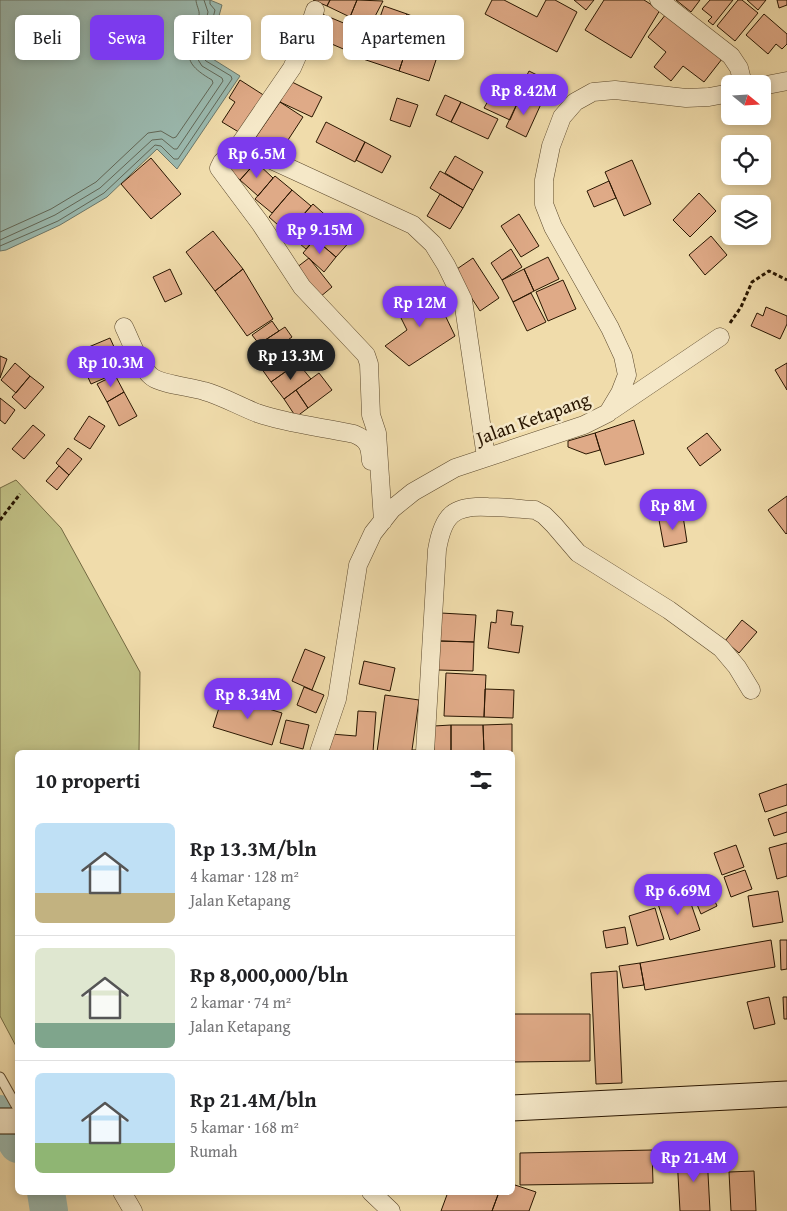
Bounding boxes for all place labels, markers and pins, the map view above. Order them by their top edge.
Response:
pin: Rp 8.42M [472,74,576,116]
pin: Rp 6.5M [211,136,303,179]
pin: Rp 9.15M [268,212,372,255]
pin: Rp 12M [379,286,461,328]
pin: Rp 13.3M [239,338,343,381]
pin: Rp 10.3M [59,346,163,388]
pin: Rp 8M [638,488,708,531]
pin: Rp 8.34M [196,678,300,720]
pin: Rp 6.69M [626,874,730,916]
pin: Rp 21.4M [642,1140,746,1183]

